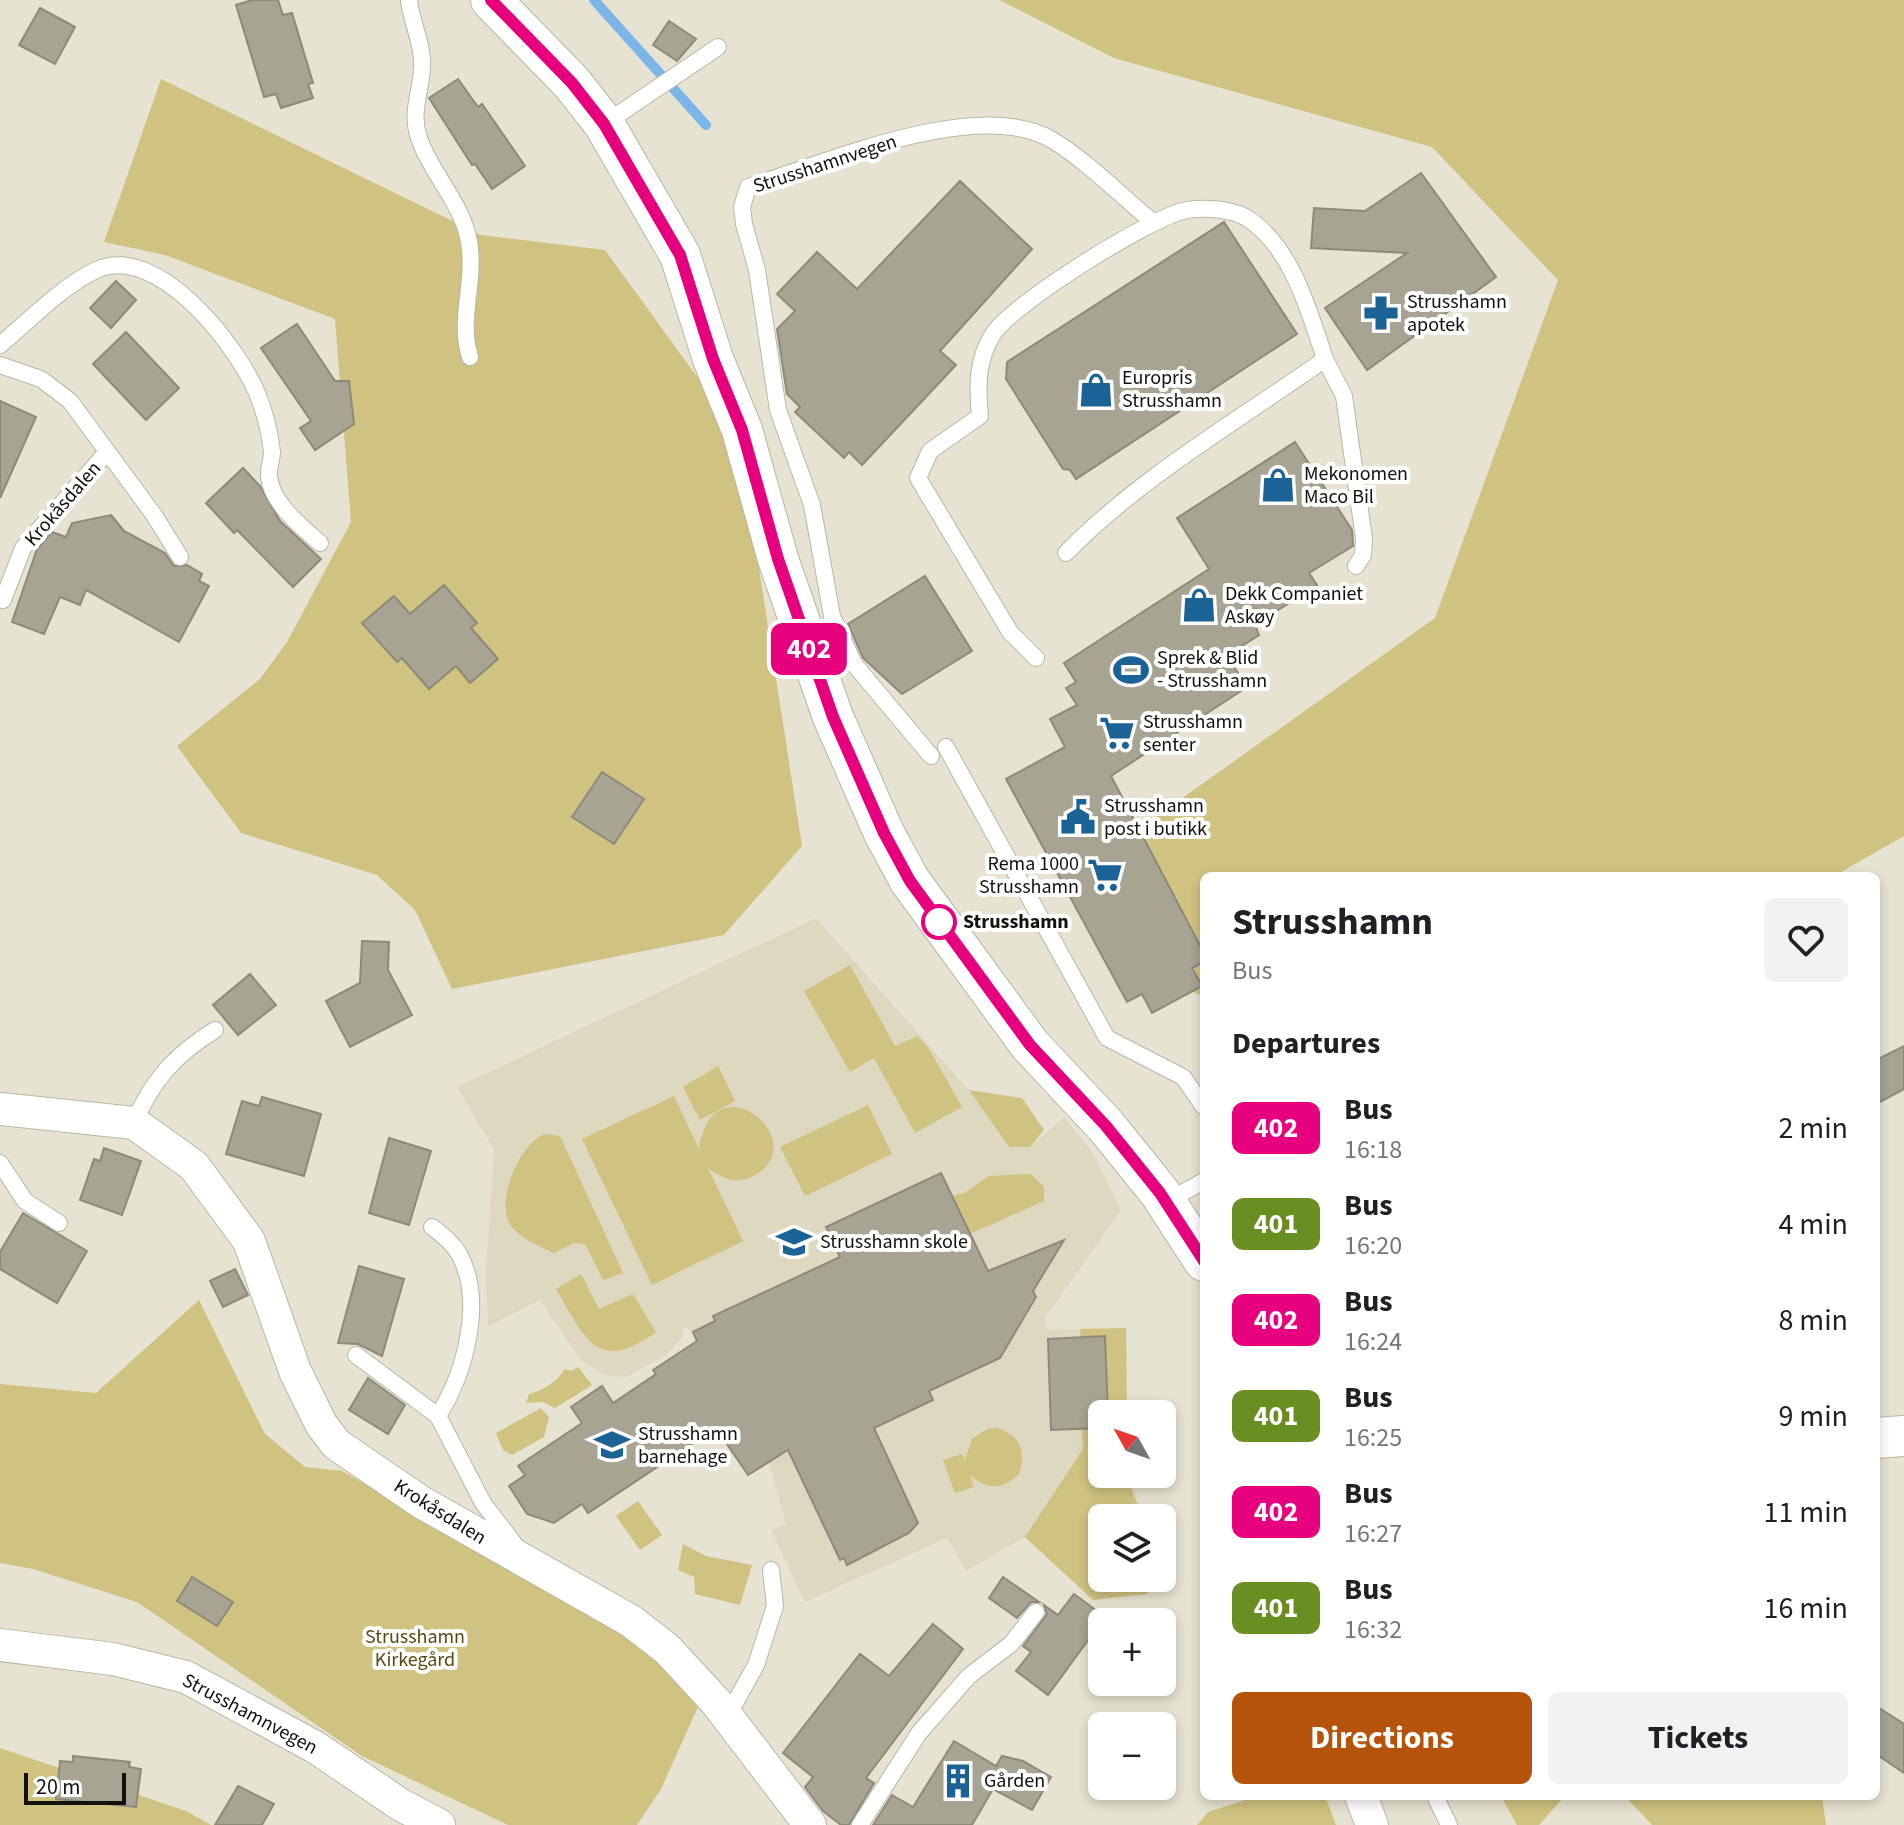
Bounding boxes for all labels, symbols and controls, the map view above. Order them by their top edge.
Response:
street label: Strusshamnvegen [749,128,901,200]
place label: Strusshamn apotek [1407,288,1507,339]
pharmacy icon: Strusshamn apotek [1362,294,1400,332]
place label: Europris Strusshamn [1122,364,1222,415]
shop icon: Europris Strusshamn [1077,371,1115,409]
street label: Krokåsdalen [18,455,108,553]
place label: Mekonomen Maco Bil [1304,460,1408,511]
shop icon: Mekonomen Maco Bil [1259,466,1297,504]
place label: Dekk Companiet Askøy [1225,580,1363,631]
shop icon: Dekk Companiet Askøy [1180,586,1218,624]
line badge: 402 [763,623,855,675]
text: 402 [787,629,831,669]
place label: Sprek & Blid - Strusshamn [1157,644,1267,695]
sports icon: Sprek & Blid - Strusshamn [1112,651,1150,689]
place label: Strusshamn senter [1143,708,1243,759]
supermarket icon: Strusshamn senter [1098,714,1136,752]
place label: Strusshamn post i butikk [1104,792,1207,843]
public building icon: Strusshamn post i butikk [1059,798,1097,836]
place label: Rema 1000 Strusshamn [979,850,1079,901]
supermarket icon: Rema 1000 Strusshamn [1086,856,1124,894]
text: Strusshamn [1232,895,1433,949]
button: heart [1764,898,1848,982]
marker: Strusshamn [922,905,956,939]
place label: Strusshamn [963,908,1069,936]
text: Bus [1232,952,1272,989]
text: Departures [1232,1022,1380,1065]
text: Bus [1344,1088,1392,1131]
text: 2 min [1778,1107,1848,1150]
text: 402 [1254,1108,1298,1148]
text: 16:18 [1344,1131,1402,1168]
text: Bus [1344,1184,1392,1227]
text: 4 min [1778,1203,1848,1246]
text: 401 [1254,1204,1298,1244]
school or university icon: Strusshamn skole [775,1223,813,1261]
text: 16:20 [1344,1227,1402,1264]
place label: Strusshamn skole [820,1228,968,1256]
text: Bus [1344,1280,1392,1323]
text: 8 min [1778,1299,1848,1342]
text: 402 [1254,1300,1298,1340]
text: 16:24 [1344,1323,1402,1360]
text: Bus [1344,1376,1392,1419]
text: 9 min [1778,1395,1848,1438]
text: 401 [1254,1396,1298,1436]
north arrow [1088,1400,1176,1488]
map controls [1088,1400,1176,1800]
text: 16:25 [1344,1419,1402,1456]
place label: Strusshamn barnehage [638,1420,738,1471]
school or university icon: Strusshamn barnehage [593,1426,631,1464]
street label: Krokåsdalen [388,1472,492,1552]
text: Bus [1344,1472,1392,1515]
text: 11 min [1764,1491,1848,1534]
text: 402 [1254,1492,1298,1532]
button: layers [1088,1504,1176,1592]
text: 16:27 [1344,1515,1402,1552]
text: Bus [1344,1568,1392,1611]
text: 16 min [1764,1587,1848,1630]
text: 401 [1254,1588,1298,1628]
button: + [1088,1608,1176,1696]
text: 16:32 [1344,1611,1402,1648]
park label: Strusshamn Kirkegård [365,1623,465,1674]
street label: Strusshamnvegen [177,1667,323,1761]
button: Directions [1232,1692,1532,1784]
button: Tickets [1548,1692,1848,1784]
button: − [1088,1712,1176,1800]
building icon: Gården [939,1762,977,1800]
place label: Gården [984,1767,1045,1795]
scale bar [24,1769,126,1805]
text: 20 m [36,1771,81,1803]

